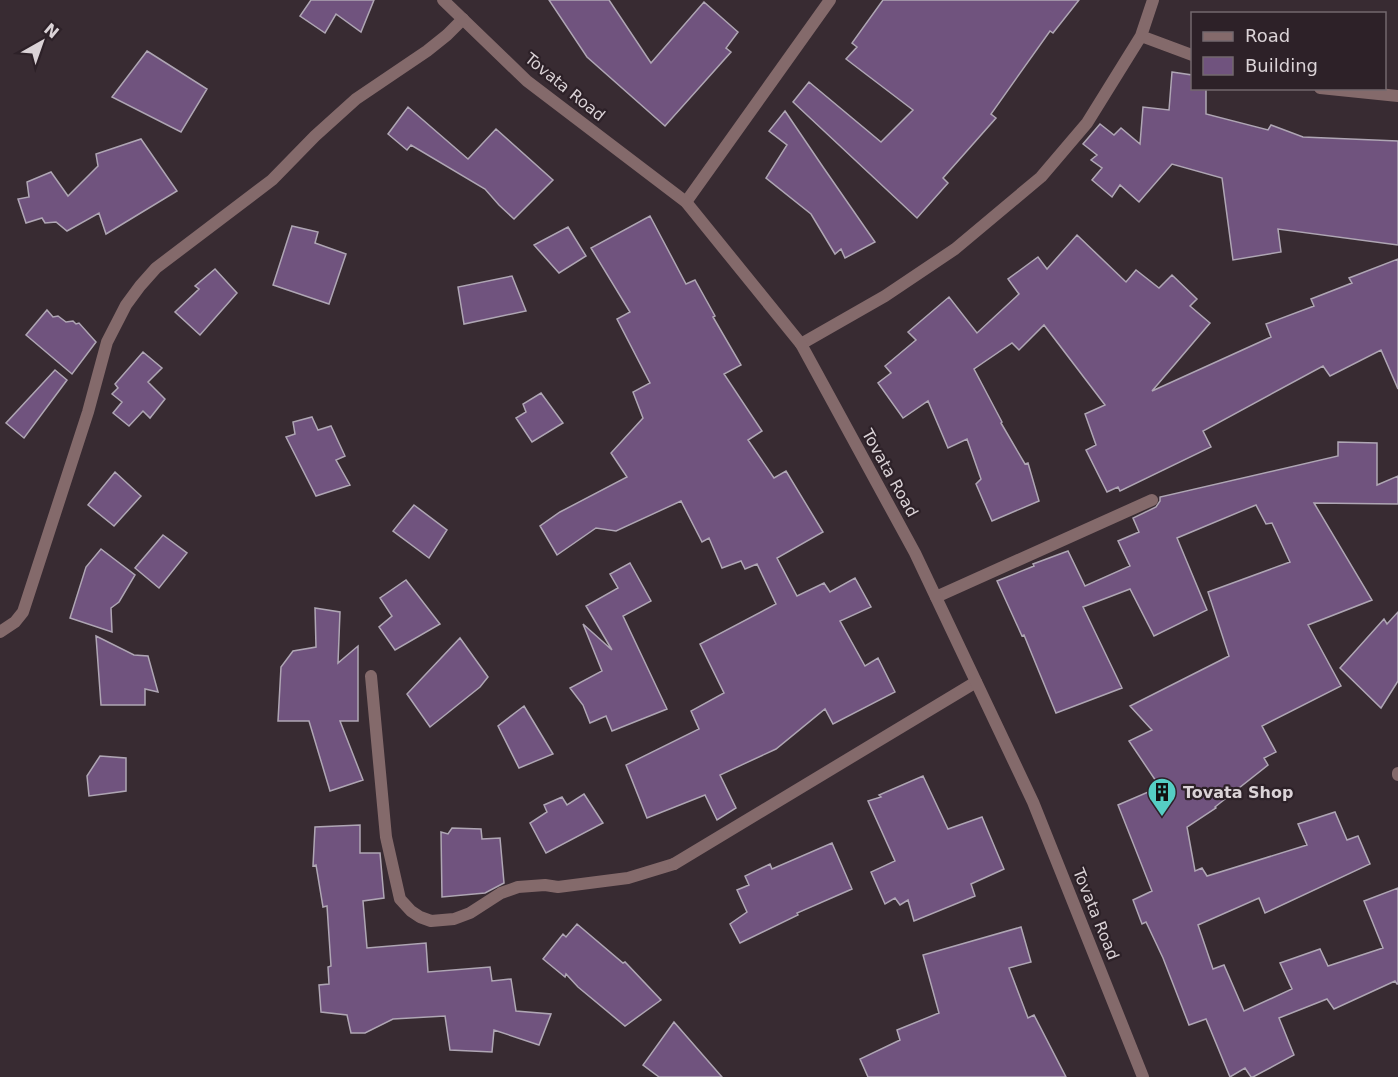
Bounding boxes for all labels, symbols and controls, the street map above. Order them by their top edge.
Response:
north arrow [12,12,72,72]
legend [1191,12,1386,90]
text: N [40,19,63,42]
text: Road [1245,25,1290,46]
street label: Tovata Road [520,48,609,125]
text: Building [1245,55,1318,76]
street label: Tovata Road [858,425,922,520]
building icon: Tovata Shop [1146,776,1178,818]
place label: Tovata Shop [1183,783,1293,802]
street label: Tovata Road [1069,864,1123,963]

